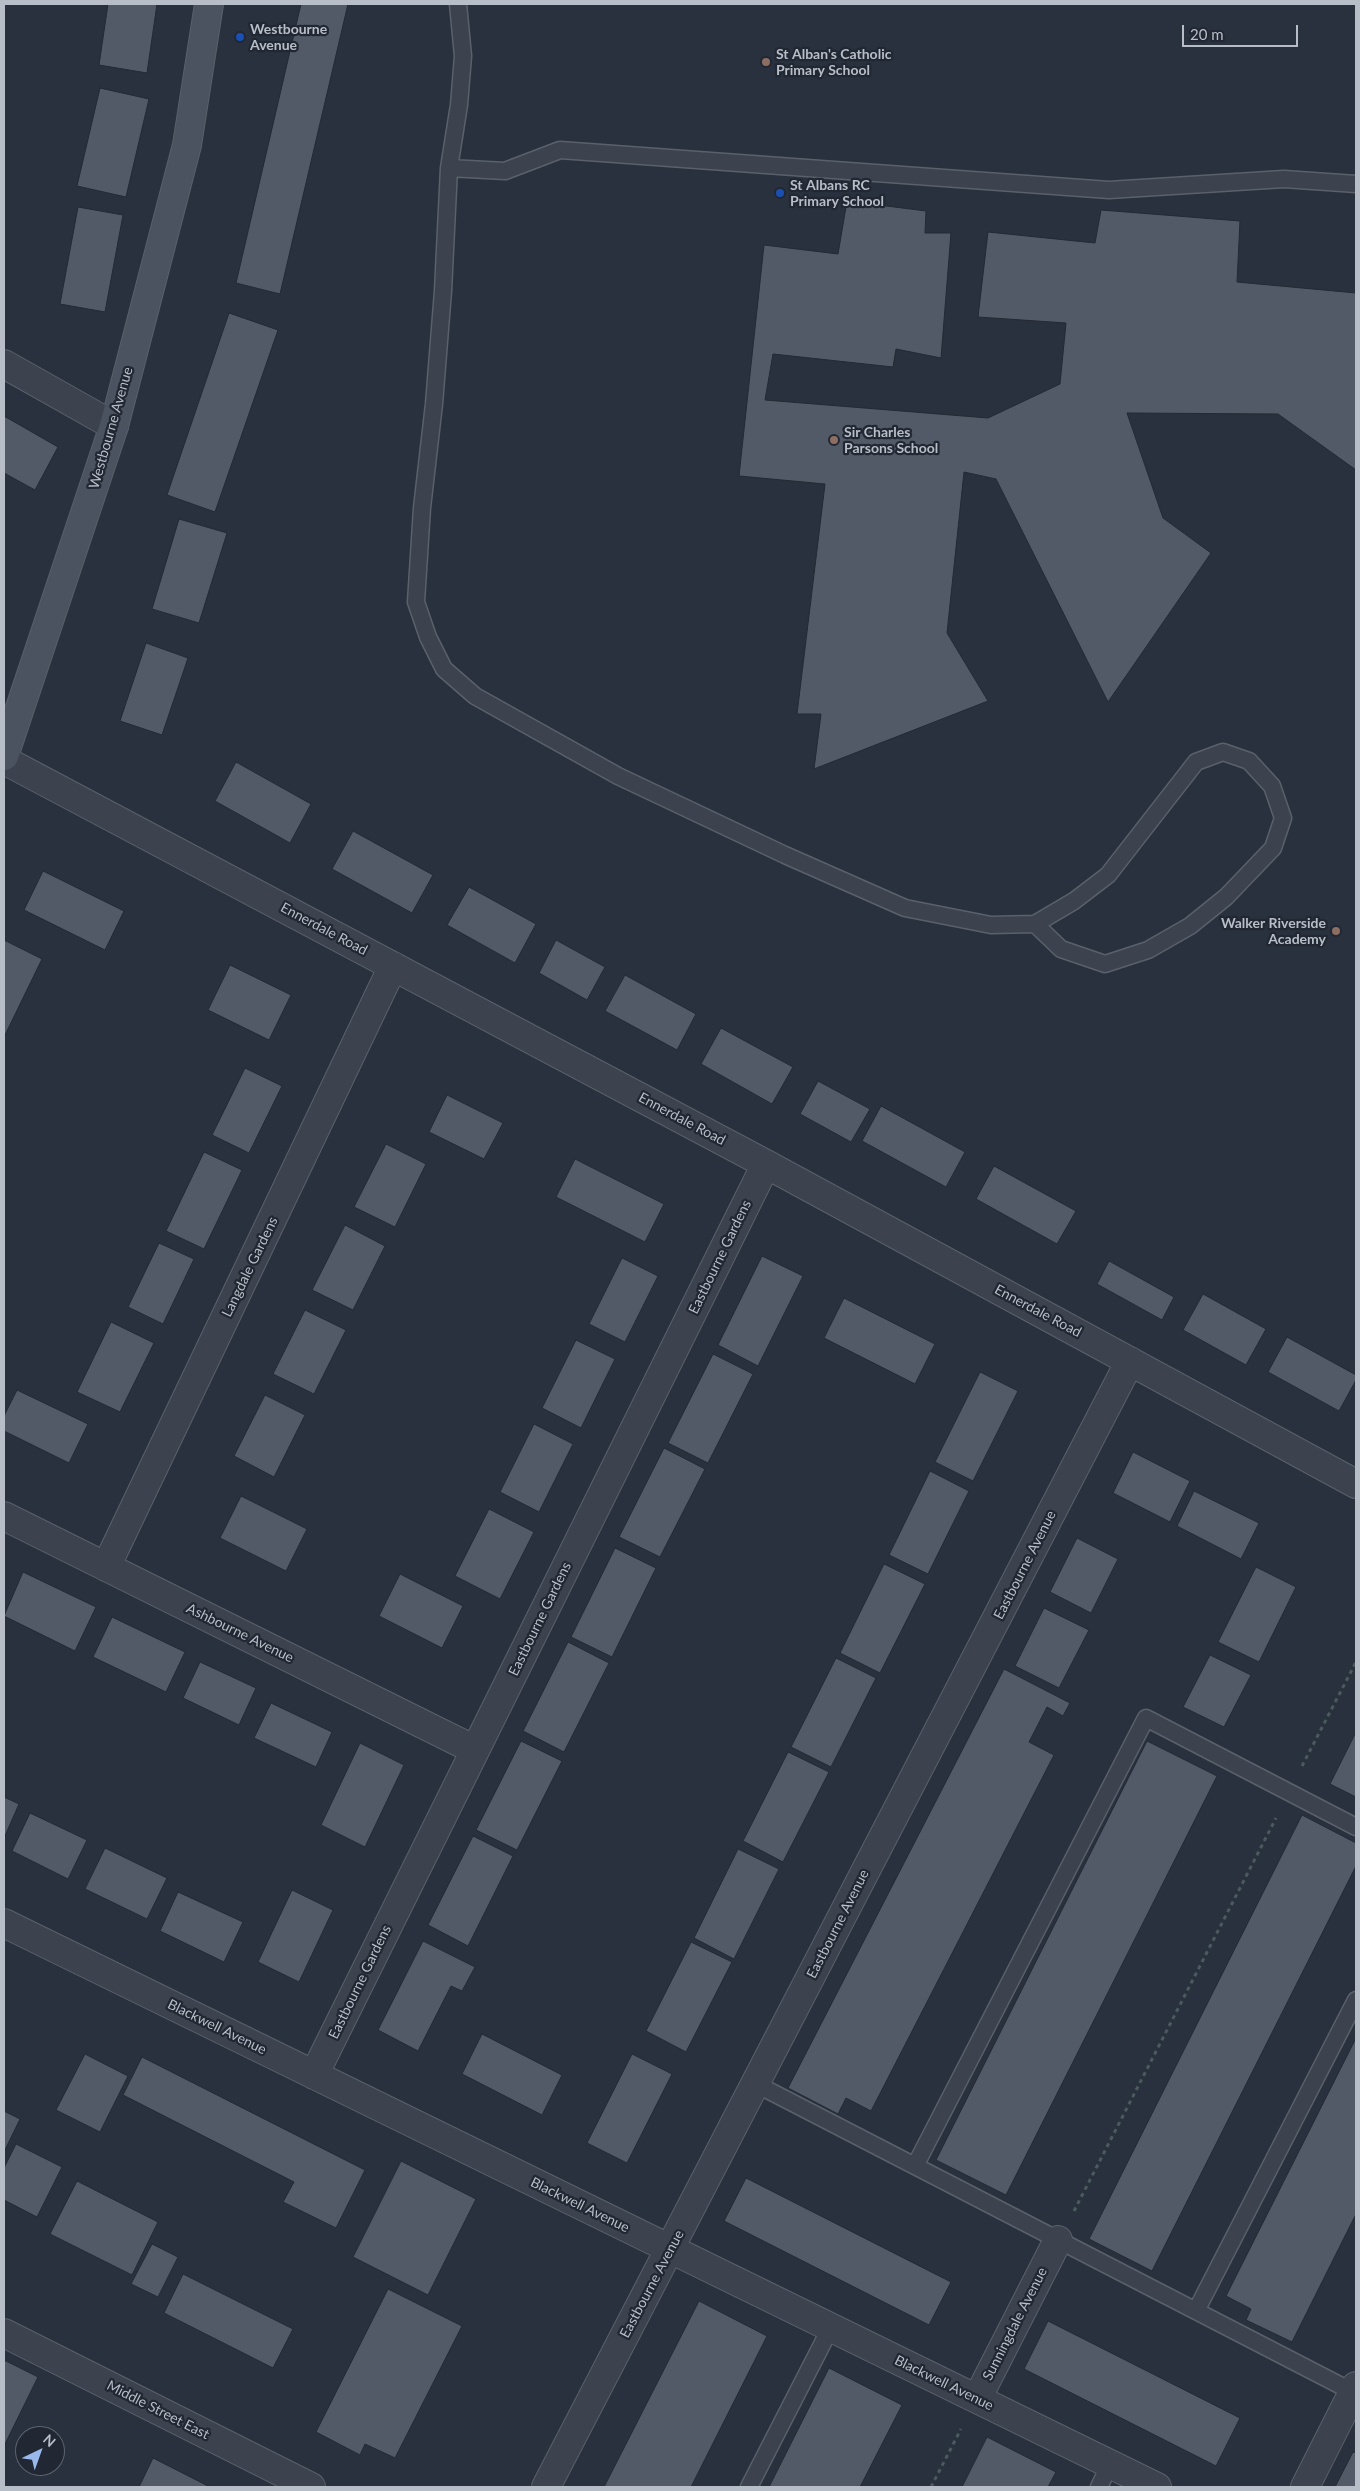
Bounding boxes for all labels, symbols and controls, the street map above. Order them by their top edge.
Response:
scale bar [1185,15,1301,47]
place label: Westbourne Avenue [250,21,327,54]
text: 20 m [1190,25,1224,43]
marker: Westbourne Avenue [234,31,246,43]
place label: St Alban's Catholic Primary School [776,46,891,78]
marker: St Alban's Catholic Primary School [760,56,772,68]
place label: St Albans RC Primary School [790,177,884,210]
marker: St Albans RC Primary School [774,187,786,199]
street label: Westbourne Avenue [86,365,136,491]
place label: Sir Charles Parsons School [844,424,938,457]
marker: Sir Charles Parsons School [828,434,840,446]
street label: Ennerdale Road [278,899,370,959]
place label: Walker Riverside Academy [1221,915,1326,948]
marker: Walker Riverside Academy [1330,925,1342,937]
street label: Ennerdale Road [636,1089,728,1149]
street label: Eastbourne Gardens [685,1197,755,1317]
street label: Langdale Gardens [218,1214,282,1320]
street label: Ennerdale Road [992,1281,1084,1341]
street label: Eastbourne Avenue [990,1508,1060,1622]
street label: Eastbourne Gardens [505,1559,575,1679]
street label: Ashbourne Avenue [184,1600,296,1666]
street label: Eastbourne Avenue [803,1867,873,1981]
street label: Eastbourne Gardens [325,1922,395,2042]
street label: Blackwell Avenue [165,1996,269,2058]
street label: Blackwell Avenue [528,2174,632,2236]
street label: Eastbourne Avenue [616,2227,688,2341]
street label: Sunningdale Avenue [979,2265,1051,2383]
street label: Blackwell Avenue [892,2352,996,2414]
street label: Middle Street East [104,2377,212,2443]
north arrow [15,2426,65,2476]
text: N [40,2430,59,2450]

